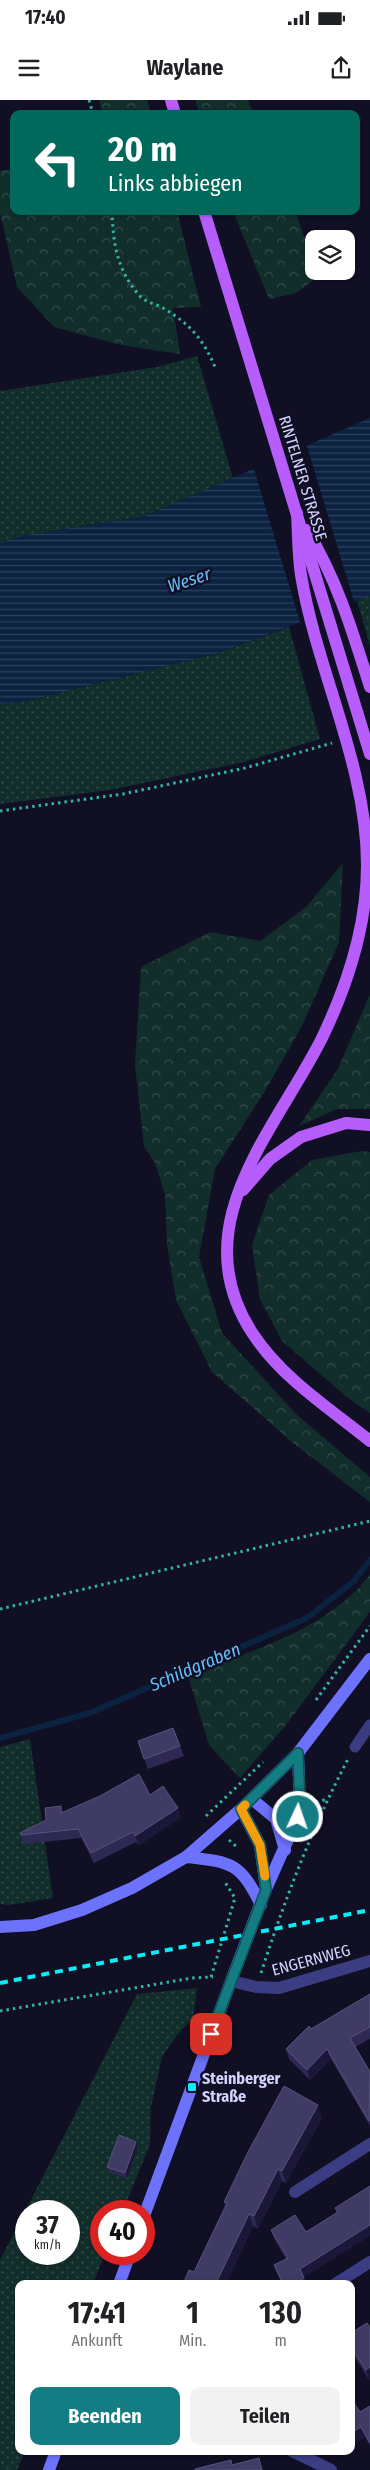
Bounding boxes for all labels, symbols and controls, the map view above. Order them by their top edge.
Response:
text: 17:40 [25,6,66,29]
icon: menu [15,54,43,82]
text: Waylane [147,54,223,81]
icon: share [327,54,355,82]
text: 20 m [108,128,177,170]
icon: left [25,130,90,195]
text: Links abbiegen [108,170,243,197]
map controls [305,230,355,280]
button: layers [305,230,355,280]
street label: RINTELNER STRASSE [275,413,331,543]
water label: Weser [165,562,214,597]
water label: Schildgraben [145,1638,244,1696]
position arrow [271,1790,323,1842]
street label: ENGERNWEG [270,1940,352,1980]
pin [190,2013,232,2055]
icon: arrive [197,2020,225,2048]
place label: Steinberger Straße [202,2069,280,2106]
marker: Steinberger Straße [186,2081,198,2093]
speed limit sign: 40 [90,2200,155,2265]
text: 37 [36,2211,59,2241]
text: km/h [34,2238,61,2252]
text: 17:41 [68,2295,126,2331]
text: 1 [186,2295,199,2331]
text: 130 [259,2295,302,2331]
text: Ankunft [71,2331,123,2350]
text: Min. [179,2331,206,2350]
text: m [274,2331,287,2350]
button: Beenden [30,2387,180,2445]
button: Teilen [190,2387,340,2445]

